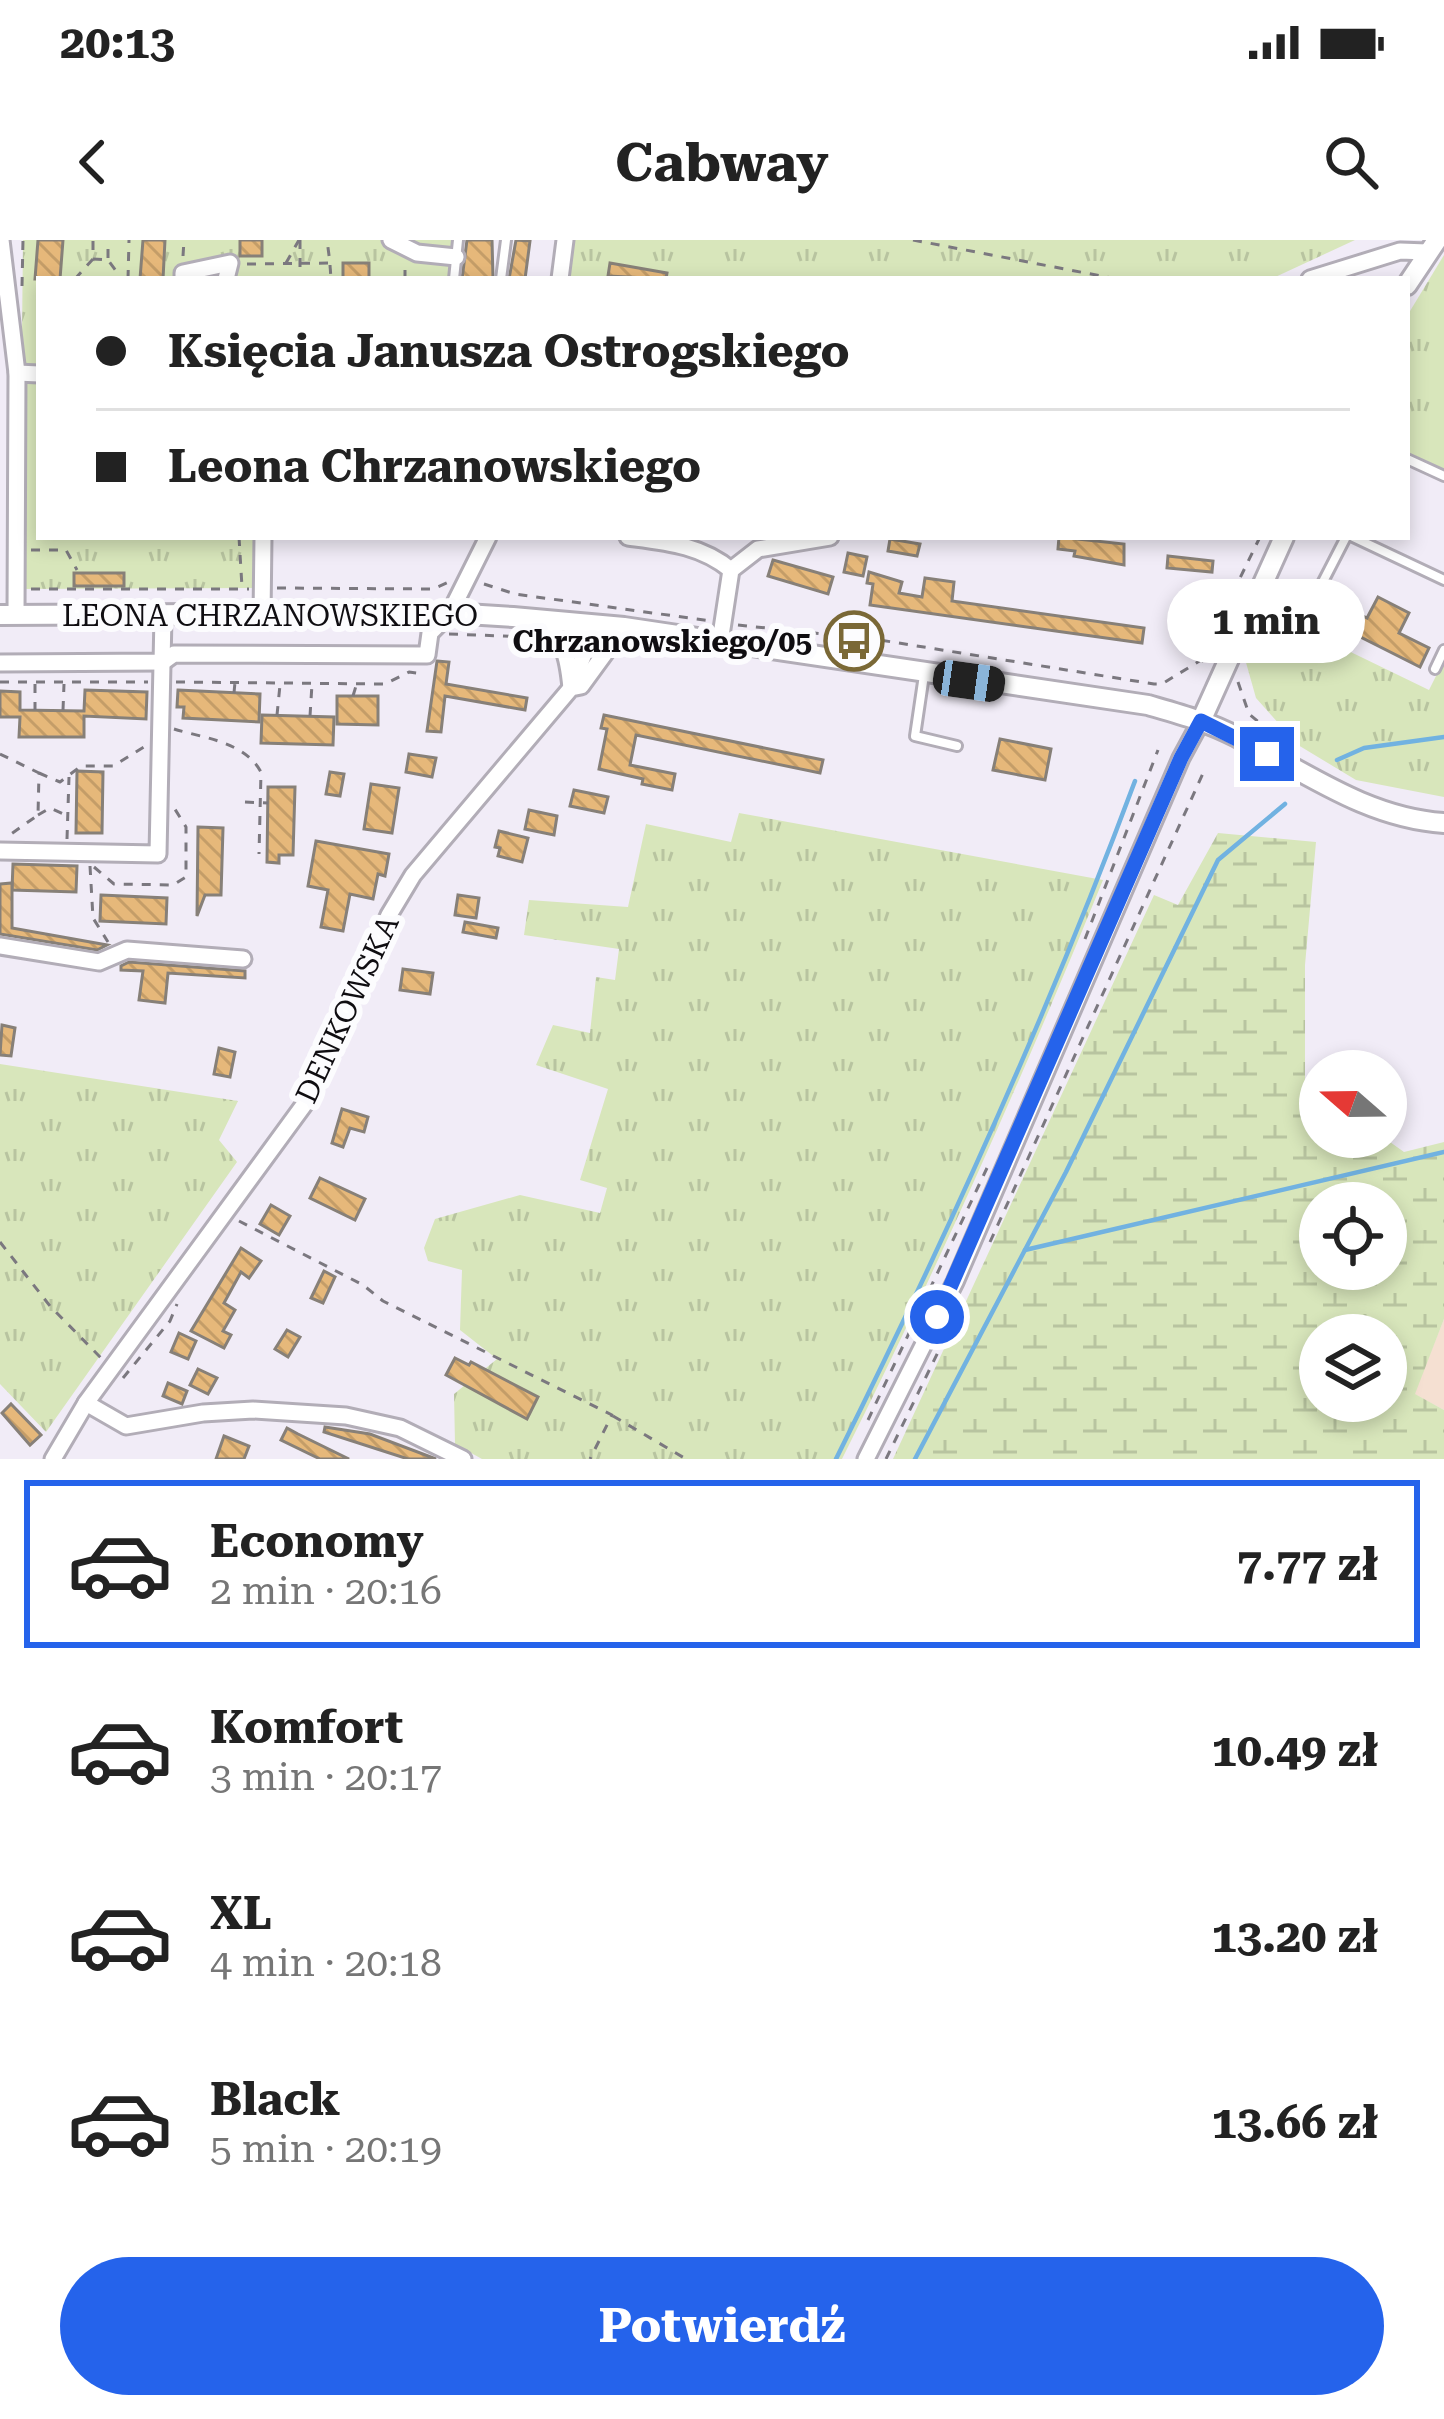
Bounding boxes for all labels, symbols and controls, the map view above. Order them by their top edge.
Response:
text: 20:13 [60,16,175,69]
icon: back [60,129,126,195]
icon: search [1318,129,1384,195]
text: Cabway [615,131,829,194]
text: Księcia Janusza Ostrogskiego [168,325,850,378]
text: Leona Chrzanowskiego [168,440,701,493]
callout: 1 min [1168,580,1366,664]
street label: LEONA CHRZANOWSKIEGO [62,598,478,633]
text: 1 min [1212,598,1320,644]
bus stop icon: Chrzanowskiego/05 [823,610,885,672]
place label: Chrzanowskiego/05 [513,624,812,659]
car [931,658,1007,704]
route end [1240,727,1294,781]
street label: DENKOWSKA [288,910,406,1108]
north arrow [1299,1050,1407,1158]
map controls [1299,1050,1407,1422]
button: locate [1299,1182,1407,1290]
route start [910,1290,964,1344]
button: layers [1299,1314,1407,1422]
icon: car [66,1510,174,1618]
text: Economy [210,1515,424,1568]
text: 7.77 zł [1237,1538,1378,1591]
text: 2 min · 20:16 [210,1568,442,1614]
icon: car [66,1696,174,1804]
text: Komfort [210,1701,403,1754]
text: 10.49 zł [1212,1724,1378,1777]
text: 3 min · 20:17 [210,1754,442,1800]
icon: car [66,1882,174,1990]
text: XL [210,1887,272,1940]
text: 13.20 zł [1212,1910,1378,1963]
text: 4 min · 20:18 [210,1940,442,1986]
icon: car [66,2068,174,2176]
text: Black [210,2073,340,2126]
text: 13.66 zł [1212,2096,1378,2149]
text: 5 min · 20:19 [210,2126,442,2172]
button: Potwierdź [60,2257,1384,2395]

